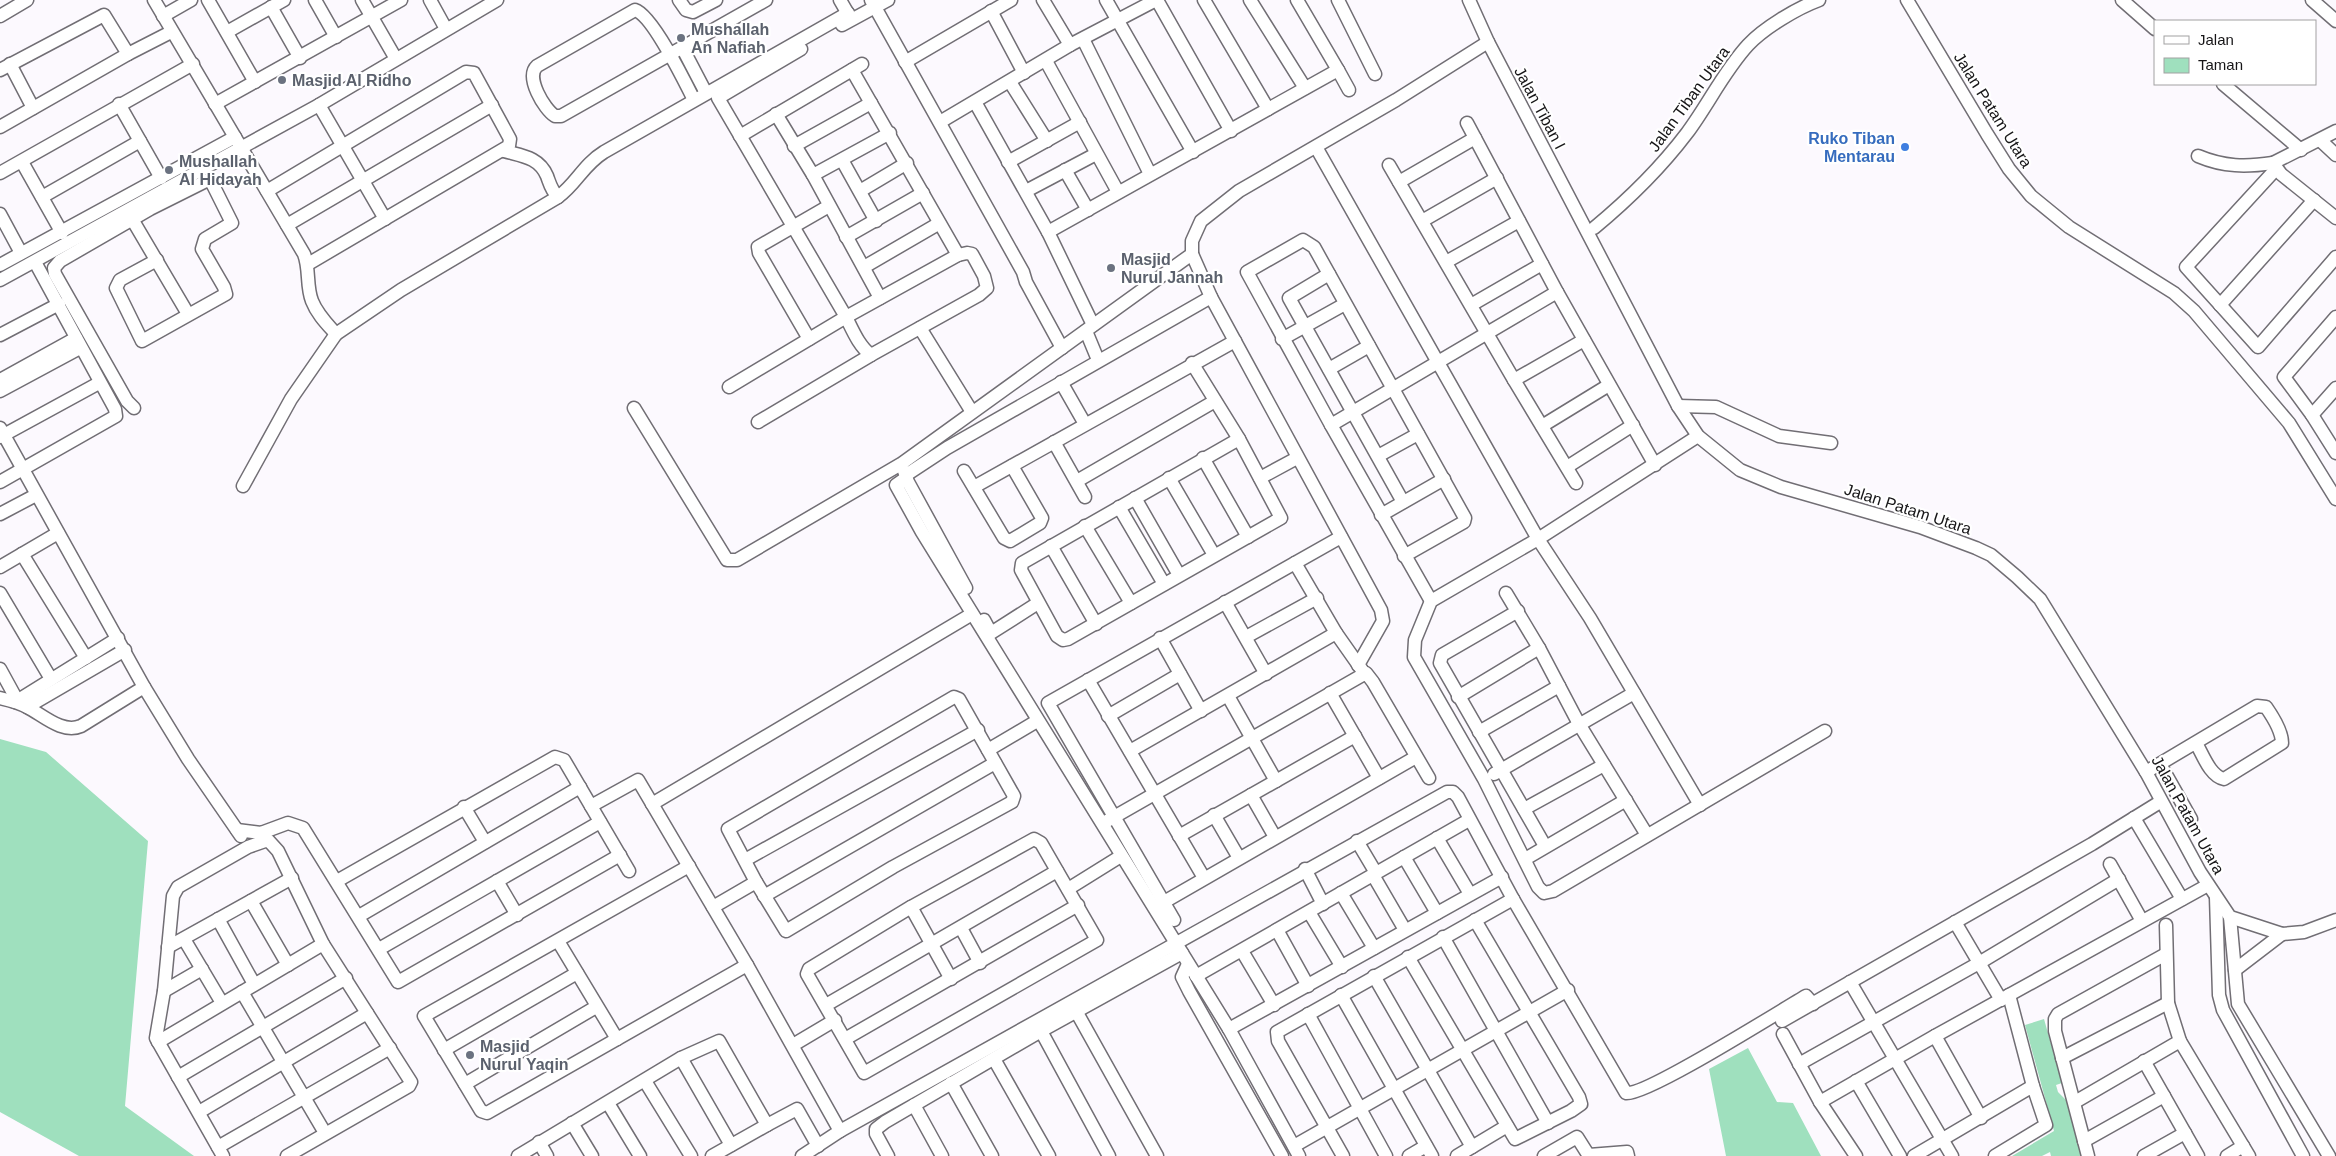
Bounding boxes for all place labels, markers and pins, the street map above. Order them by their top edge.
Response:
place label: Mushallah An Nafiah [691,21,769,56]
marker: Mushallah An Nafiah [675,32,687,44]
place label: Masjid Al Ridho [292,72,412,89]
marker: Masjid Al Ridho [276,74,288,86]
place label: Ruko Tiban Mentarau [1808,130,1895,165]
marker: Ruko Tiban Mentarau [1899,141,1911,153]
place label: Mushallah Al Hidayah [179,153,262,188]
marker: Mushallah Al Hidayah [163,164,175,176]
place label: Masjid Nurul Jannah [1121,251,1223,286]
marker: Masjid Nurul Jannah [1105,262,1117,274]
place label: Masjid Nurul Yaqin [480,1038,569,1073]
marker: Masjid Nurul Yaqin [464,1049,476,1061]

